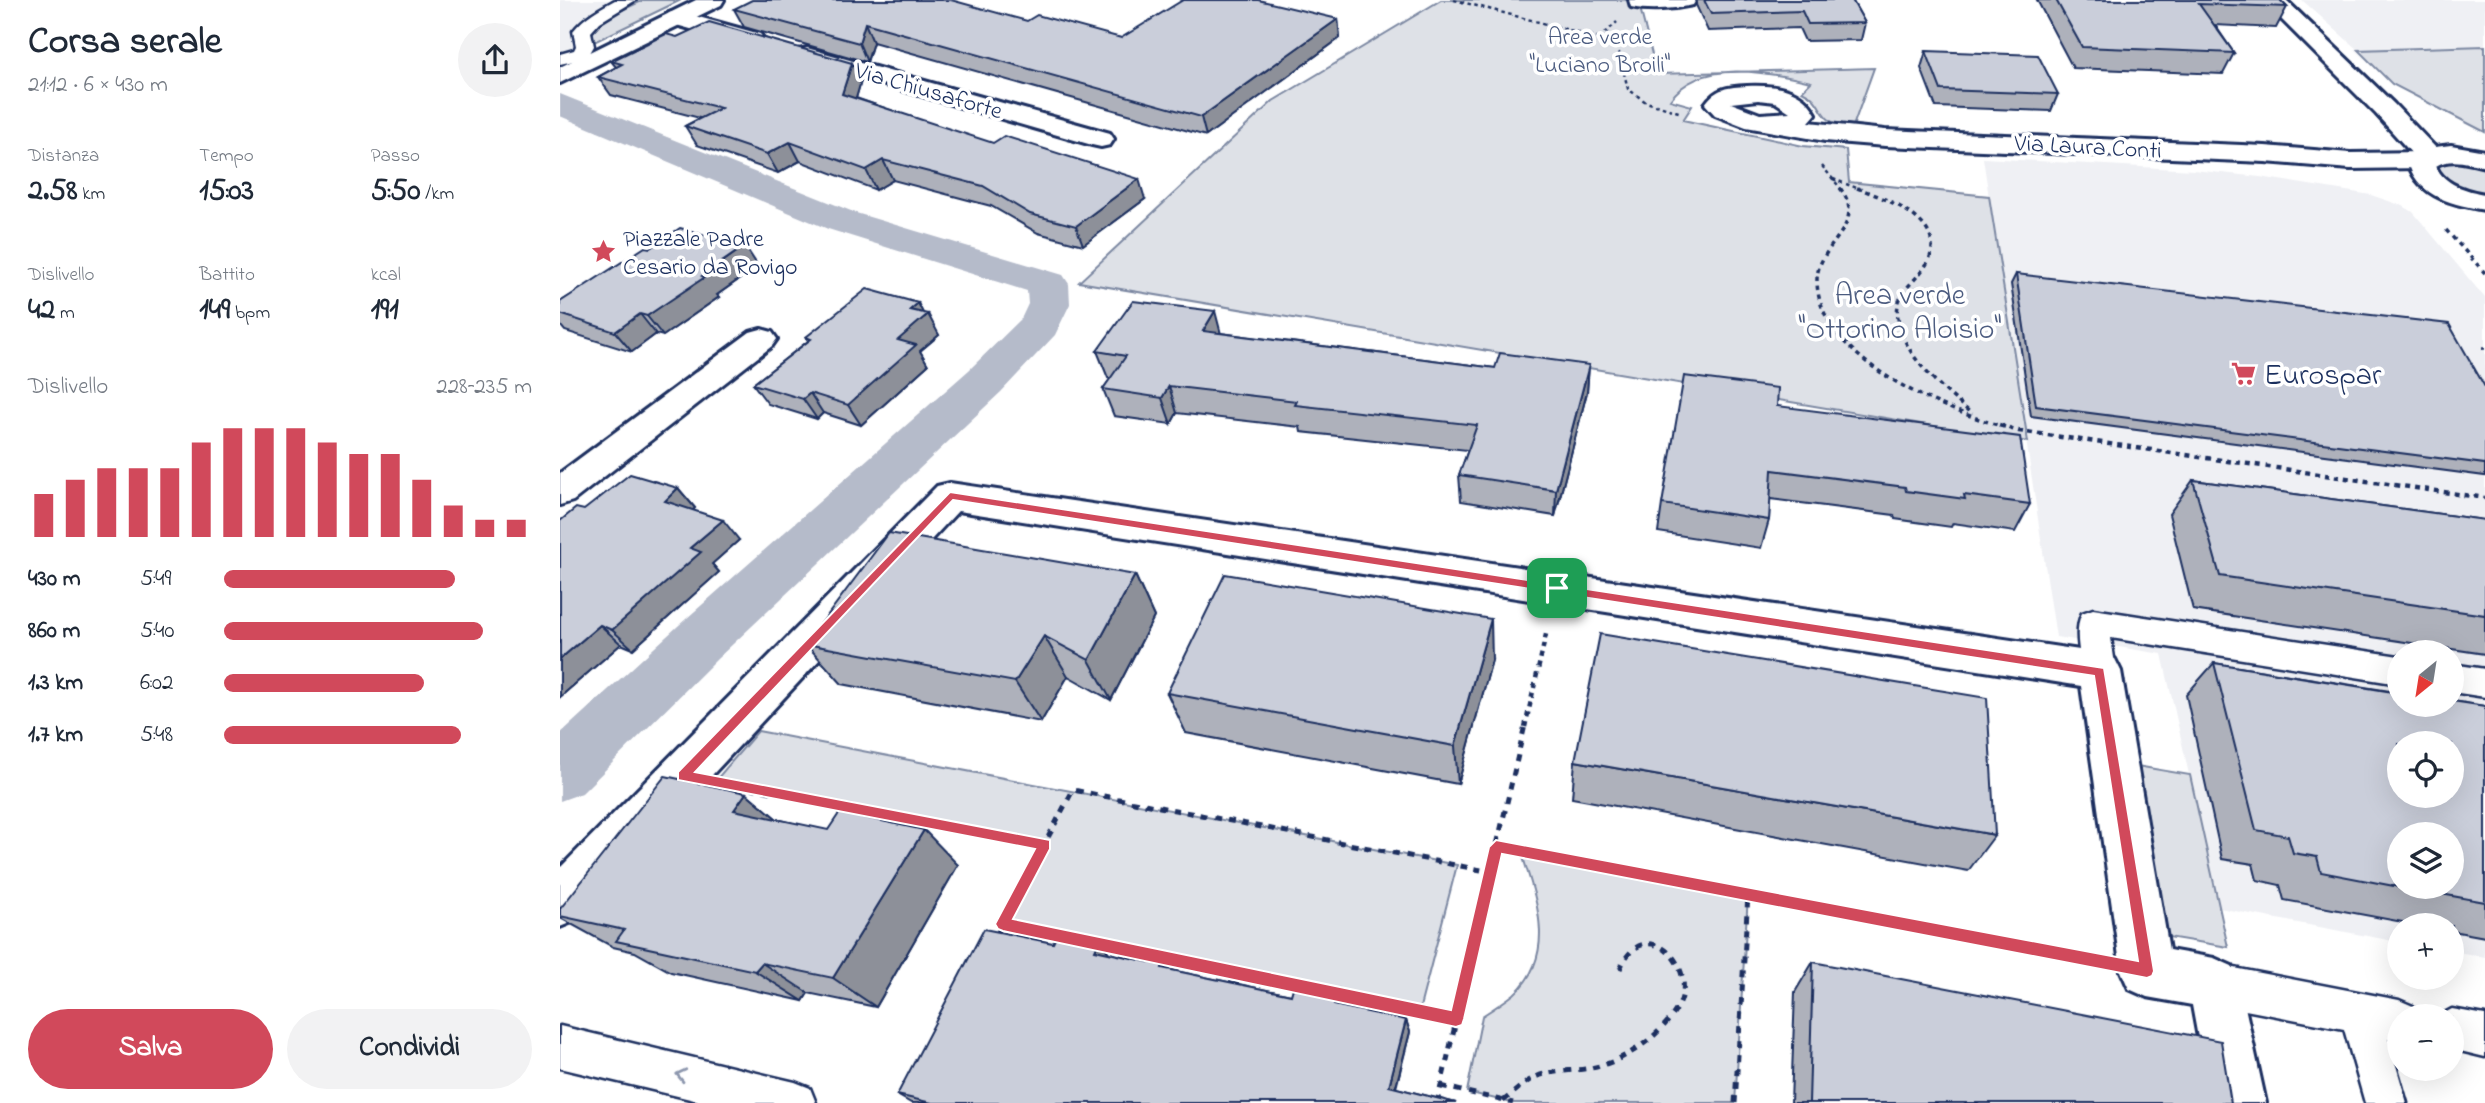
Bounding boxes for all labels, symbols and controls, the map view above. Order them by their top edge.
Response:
text: Corsa serale [28,15,222,71]
park label: Area verde "Luciano Broili" [1530,21,1670,84]
button: share [458,23,532,97]
street label: Via Chiusaforte [850,54,1006,130]
text: 21:12 · 6 × 430 m [28,69,168,102]
street label: Via Laura Conti [2012,127,2162,170]
text: Distanza [28,143,99,170]
text: Tempo [199,143,254,170]
text: Passo [371,143,420,170]
text: 2.58 [28,170,77,214]
text: 15:03 [199,170,254,214]
text: 5:50 [371,170,421,214]
text: km [77,181,105,208]
text: /km [421,181,454,208]
place label: Piazzale Padre Cesario da Rovigo [623,223,797,286]
place icon: Piazzale Padre Cesario da Rovigo [589,238,617,266]
text: Dislivello [28,262,94,289]
text: Battito [199,262,255,289]
text: kcal [371,262,401,289]
park label: Area verde "Ottorino Aloisio" [1799,275,2001,353]
text: 42 [28,289,55,333]
text: 149 [199,289,230,333]
text: 191 [371,289,399,333]
text: m [55,300,75,327]
text: bpm [230,300,270,327]
place label: Eurospar [2264,355,2382,399]
supermarket icon: Eurospar [2230,360,2258,388]
text: Dislivello [28,371,108,404]
text: 228–235 m [436,371,532,404]
pin [1527,558,1587,618]
text: 430 m [28,563,81,596]
text: 5:49 [140,563,172,596]
icon: arrive [1538,569,1576,607]
text: 860 m [28,615,80,648]
text: 5:40 [140,615,175,648]
north arrow [2387,640,2464,718]
map controls [2387,640,2464,1081]
text: 1.3 km [28,667,83,700]
text: 6:02 [140,667,173,700]
text: 1.7 km [28,719,83,752]
text: 5:48 [140,719,173,752]
button: locate [2387,731,2464,808]
button: layers [2387,822,2464,899]
button: + [2387,913,2464,990]
button: − [2387,1004,2464,1081]
button: Salva [28,1009,273,1089]
button: Condividi [287,1009,532,1089]
one-way arrow [675,1069,687,1084]

